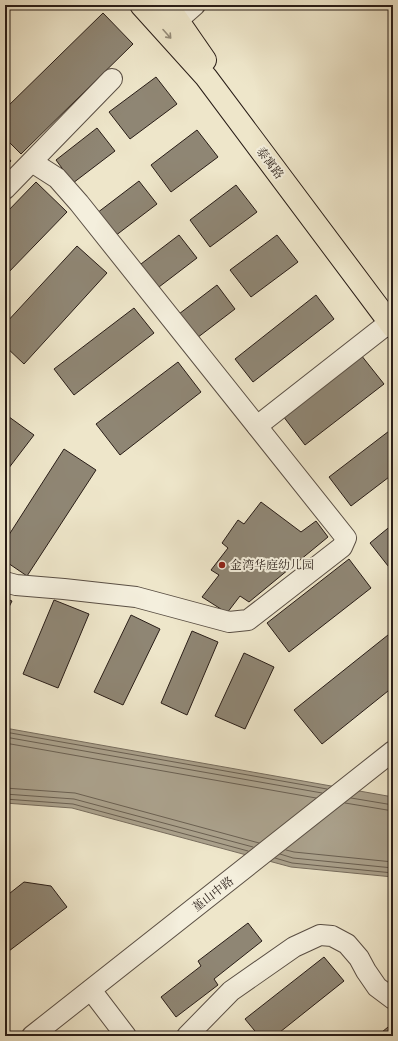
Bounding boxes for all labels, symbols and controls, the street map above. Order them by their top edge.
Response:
one-way arrow [162,29,171,40]
street label: 泰寓路 [251,144,287,183]
place label: 金湾华庭幼儿园 [230,557,314,575]
marker: 金湾华庭幼儿园 [217,560,227,570]
street label: 堇山中路 [189,873,238,917]

